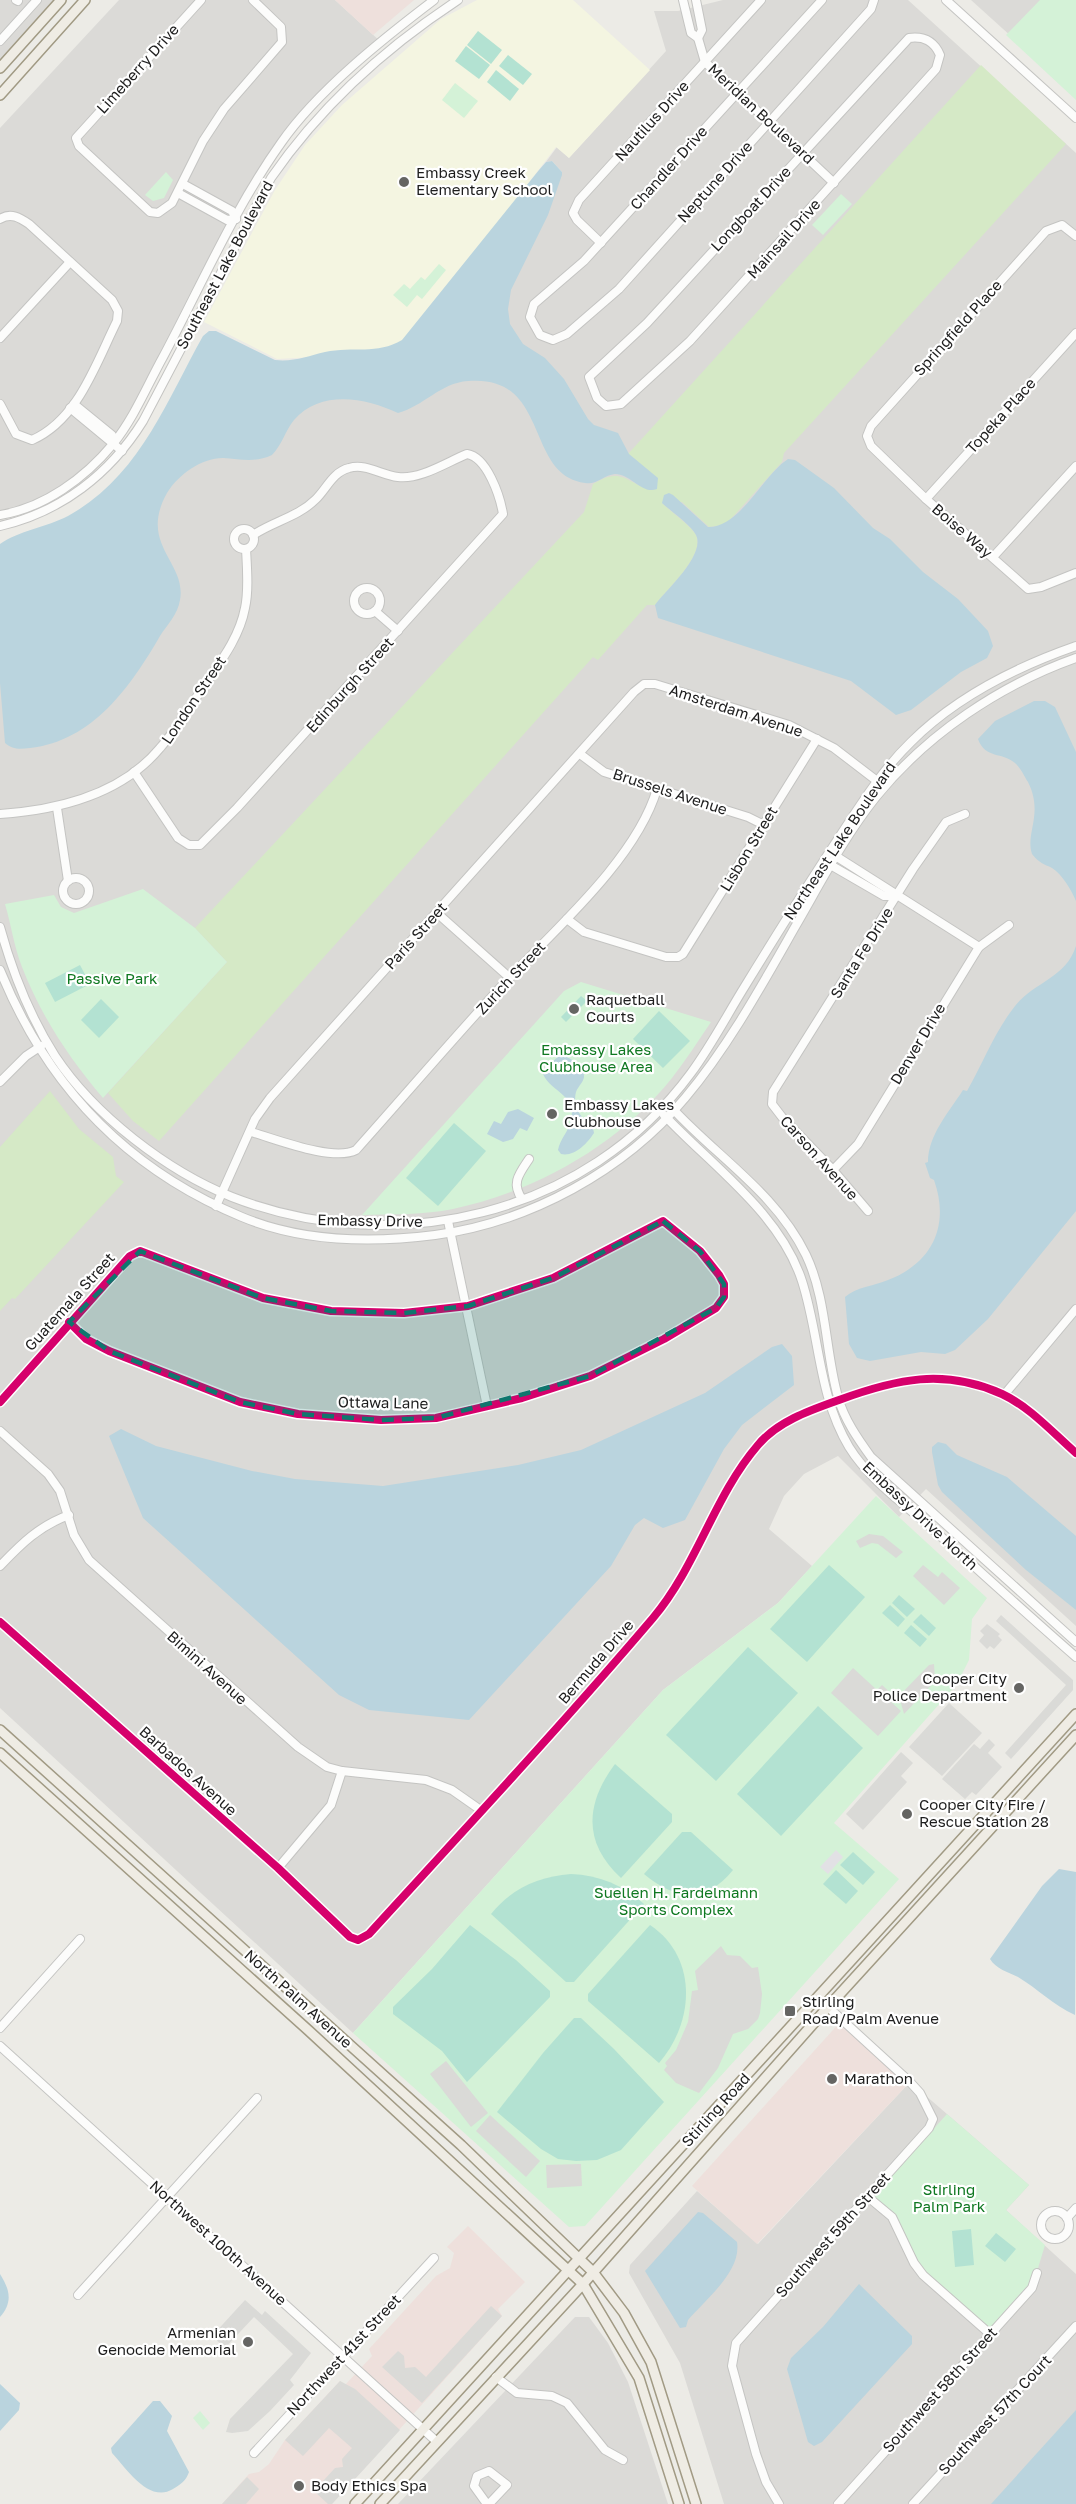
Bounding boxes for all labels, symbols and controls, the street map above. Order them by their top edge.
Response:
street label: Limeberry Drive [92,20,182,117]
street label: Meridian Boulevard [705,59,819,167]
street label: Nautilus Drive [611,76,692,164]
street label: Chandler Drive [626,122,711,213]
street label: Neptune Drive [673,137,756,226]
street label: Longboat Drive [706,162,794,254]
place label: Embassy Creek Elementary School [416,163,552,198]
marker: Embassy Creek Elementary School [397,175,411,189]
street label: Southeast Lake Boulevard [172,177,276,352]
street label: Mainsail Drive [743,195,824,282]
street label: Springfield Place [909,275,1005,379]
street label: Topeka Place [962,374,1039,457]
street label: Boise Way [929,499,997,562]
street label: Edinburgh Street [302,633,397,736]
street label: London Street [157,652,229,747]
street label: Amsterdam Avenue [667,680,806,740]
street label: Northeast Lake Boulevard [779,758,899,923]
street label: Brussels Avenue [611,764,730,818]
street label: Lisbon Street [716,803,781,894]
street label: Paris Street [380,898,450,973]
street label: Santa Fe Drive [826,903,896,1001]
street label: Zurich Street [472,937,549,1018]
park label: Passive Park [66,969,158,987]
place label: Raquetball Courts [586,990,665,1025]
street label: Denver Drive [886,999,949,1087]
marker: Raquetball Courts [567,1002,581,1016]
park label: Embassy Lakes Clubhouse Area [539,1040,653,1075]
place label: Embassy Lakes Clubhouse [564,1095,674,1130]
marker: Embassy Lakes Clubhouse [545,1107,559,1121]
street label: Carson Avenue [777,1111,863,1203]
street label: Embassy Drive [317,1210,423,1230]
street label: Guatemala Street [20,1249,118,1354]
street label: Ottawa Lane [338,1392,429,1412]
street label: Embassy Drive North [859,1457,982,1573]
street label: Bermuda Drive [554,1615,637,1707]
street label: Bimini Avenue [164,1627,252,1708]
place label: Cooper City Police Department [873,1669,1008,1704]
marker: Cooper City Police Department [1012,1681,1026,1695]
street label: Barbados Avenue [136,1722,241,1819]
place label: Cooper City Fire / Rescue Station 28 [919,1795,1049,1830]
marker: Cooper City Fire / Rescue Station 28 [900,1807,914,1821]
park label: Suellen H. Fardelmann Sports Complex [594,1883,758,1918]
street label: North Palm Avenue [241,1945,356,2051]
place label: Stirling Road/Palm Avenue [802,1992,939,2027]
marker: Stirling Road/Palm Avenue [783,2004,797,2018]
street label: Stirling Road [677,2069,753,2150]
place label: Marathon [844,2069,913,2087]
marker: Marathon [825,2072,839,2086]
street label: Southwest 59th Street [771,2168,893,2301]
street label: Northwest 100th Avenue [147,2176,291,2309]
park label: Stirling Palm Park [913,2180,986,2215]
street label: Northwest 41st Street [283,2290,404,2418]
place label: Armenian Genocide Memorial [98,2323,236,2358]
street label: Southwest 58th Street [878,2323,1000,2456]
marker: Armenian Genocide Memorial [241,2335,255,2349]
street label: Southwest 57th Court [934,2351,1054,2478]
place label: Body Ethics Spa [311,2476,427,2494]
marker: Body Ethics Spa [292,2479,306,2493]

